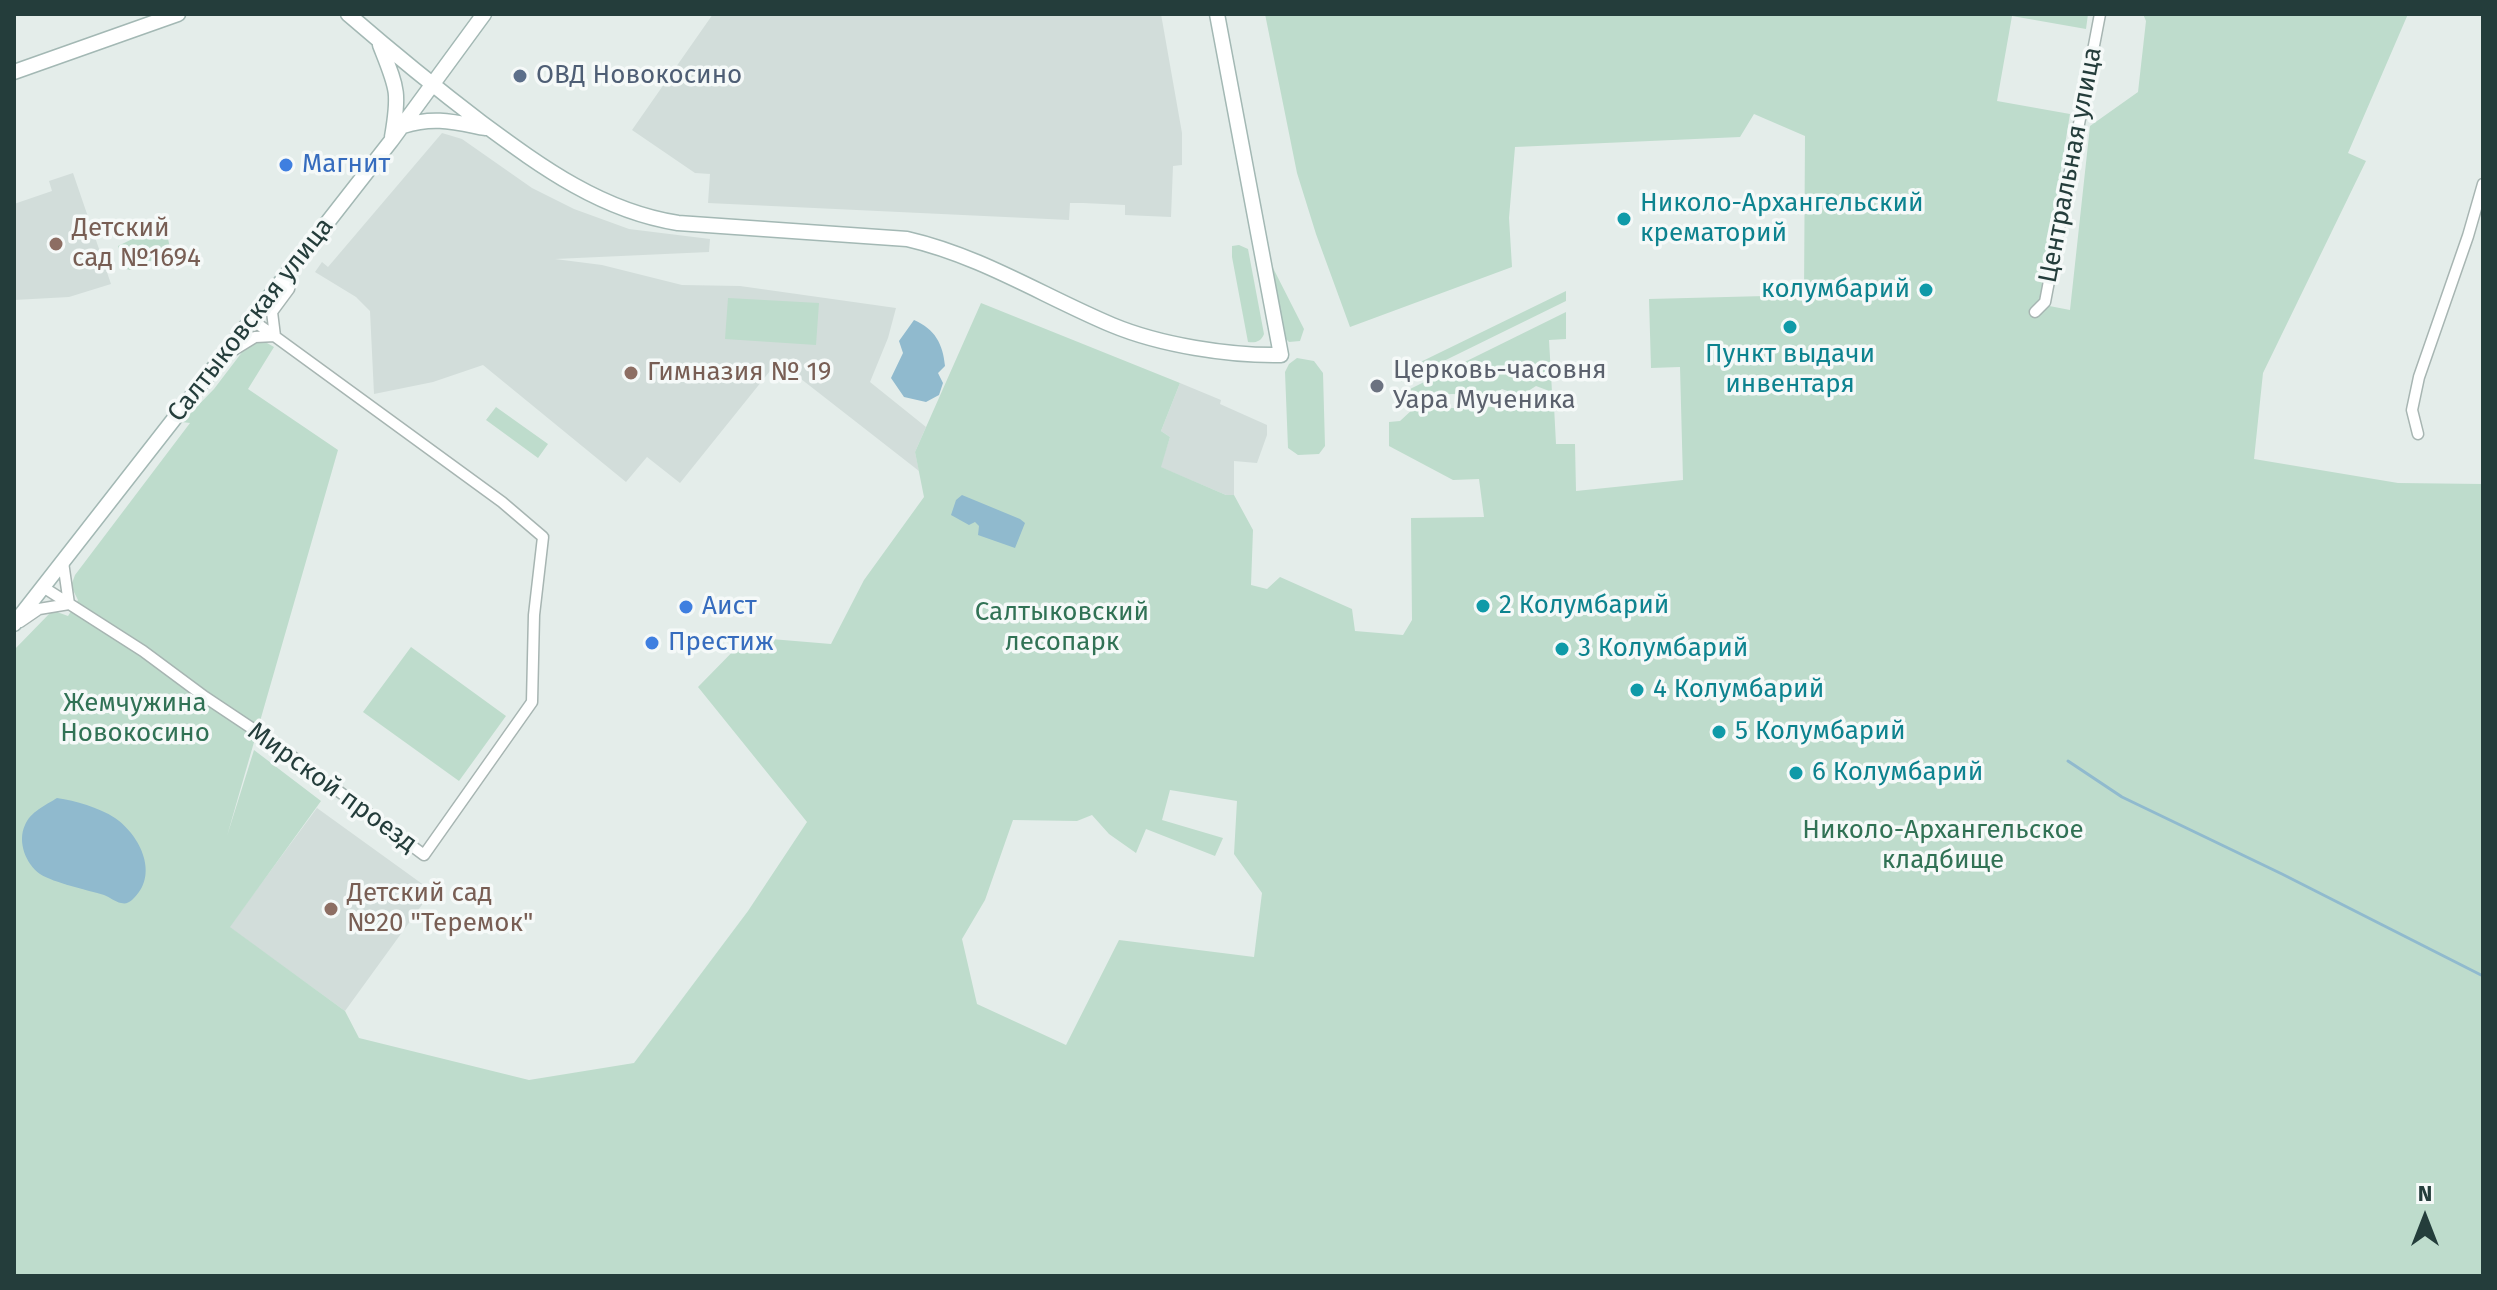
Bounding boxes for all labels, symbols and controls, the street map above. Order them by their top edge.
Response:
street label: Центральная улица [2033,44,2109,286]
place label: ОВД Новокосино [536,60,742,92]
marker: ОВД Новокосино [511,67,529,85]
place label: Магнит [302,149,390,181]
marker: Магнит [277,156,295,174]
place label: Николо-Архангельский крематорий [1640,188,1924,250]
marker: Николо-Архангельский крематорий [1615,210,1633,228]
street label: Салтыковская улица [162,212,340,428]
place label: Детский сад №1694 [72,213,201,274]
marker: Детский сад №1694 [47,235,65,253]
place label: колумбарий [1761,274,1910,306]
marker: колумбарий [1917,281,1935,299]
marker: Пункт выдачи инвентаря [1781,318,1799,336]
place label: Пункт выдачи инвентаря [1705,339,1875,400]
place label: Церковь-часовня Уара Мученика [1393,355,1607,416]
place label: Гимназия № 19 [647,357,832,389]
marker: Гимназия № 19 [622,364,640,382]
marker: Церковь-часовня Уара Мученика [1368,377,1386,395]
place label: 2 Колумбарий [1499,590,1669,622]
place label: Аист [702,591,757,623]
park label: Салтыковский лесопарк [975,597,1149,658]
marker: 2 Колумбарий [1474,597,1492,615]
marker: Аист [677,598,695,616]
place label: Престиж [668,627,774,659]
place label: 3 Колумбарий [1578,633,1748,665]
marker: Престиж [643,634,661,652]
marker: 3 Колумбарий [1553,640,1571,658]
place label: 4 Колумбарий [1653,674,1824,706]
marker: 4 Колумбарий [1628,681,1646,699]
park label: Жемчужина Новокосино [60,688,210,750]
street label: Мирской проезд [241,716,423,860]
place label: 5 Колумбарий [1735,716,1905,748]
marker: 5 Колумбарий [1710,723,1728,741]
place label: 6 Колумбарий [1812,757,1983,789]
marker: 6 Колумбарий [1787,764,1805,782]
park label: Николо-Архангельское кладбище [1802,815,2084,876]
place label: Детский сад №20 "Теремок" [347,878,533,940]
marker: Детский сад №20 "Теремок" [322,900,340,918]
north arrow [2385,1178,2465,1258]
text: N [2418,1180,2432,1207]

